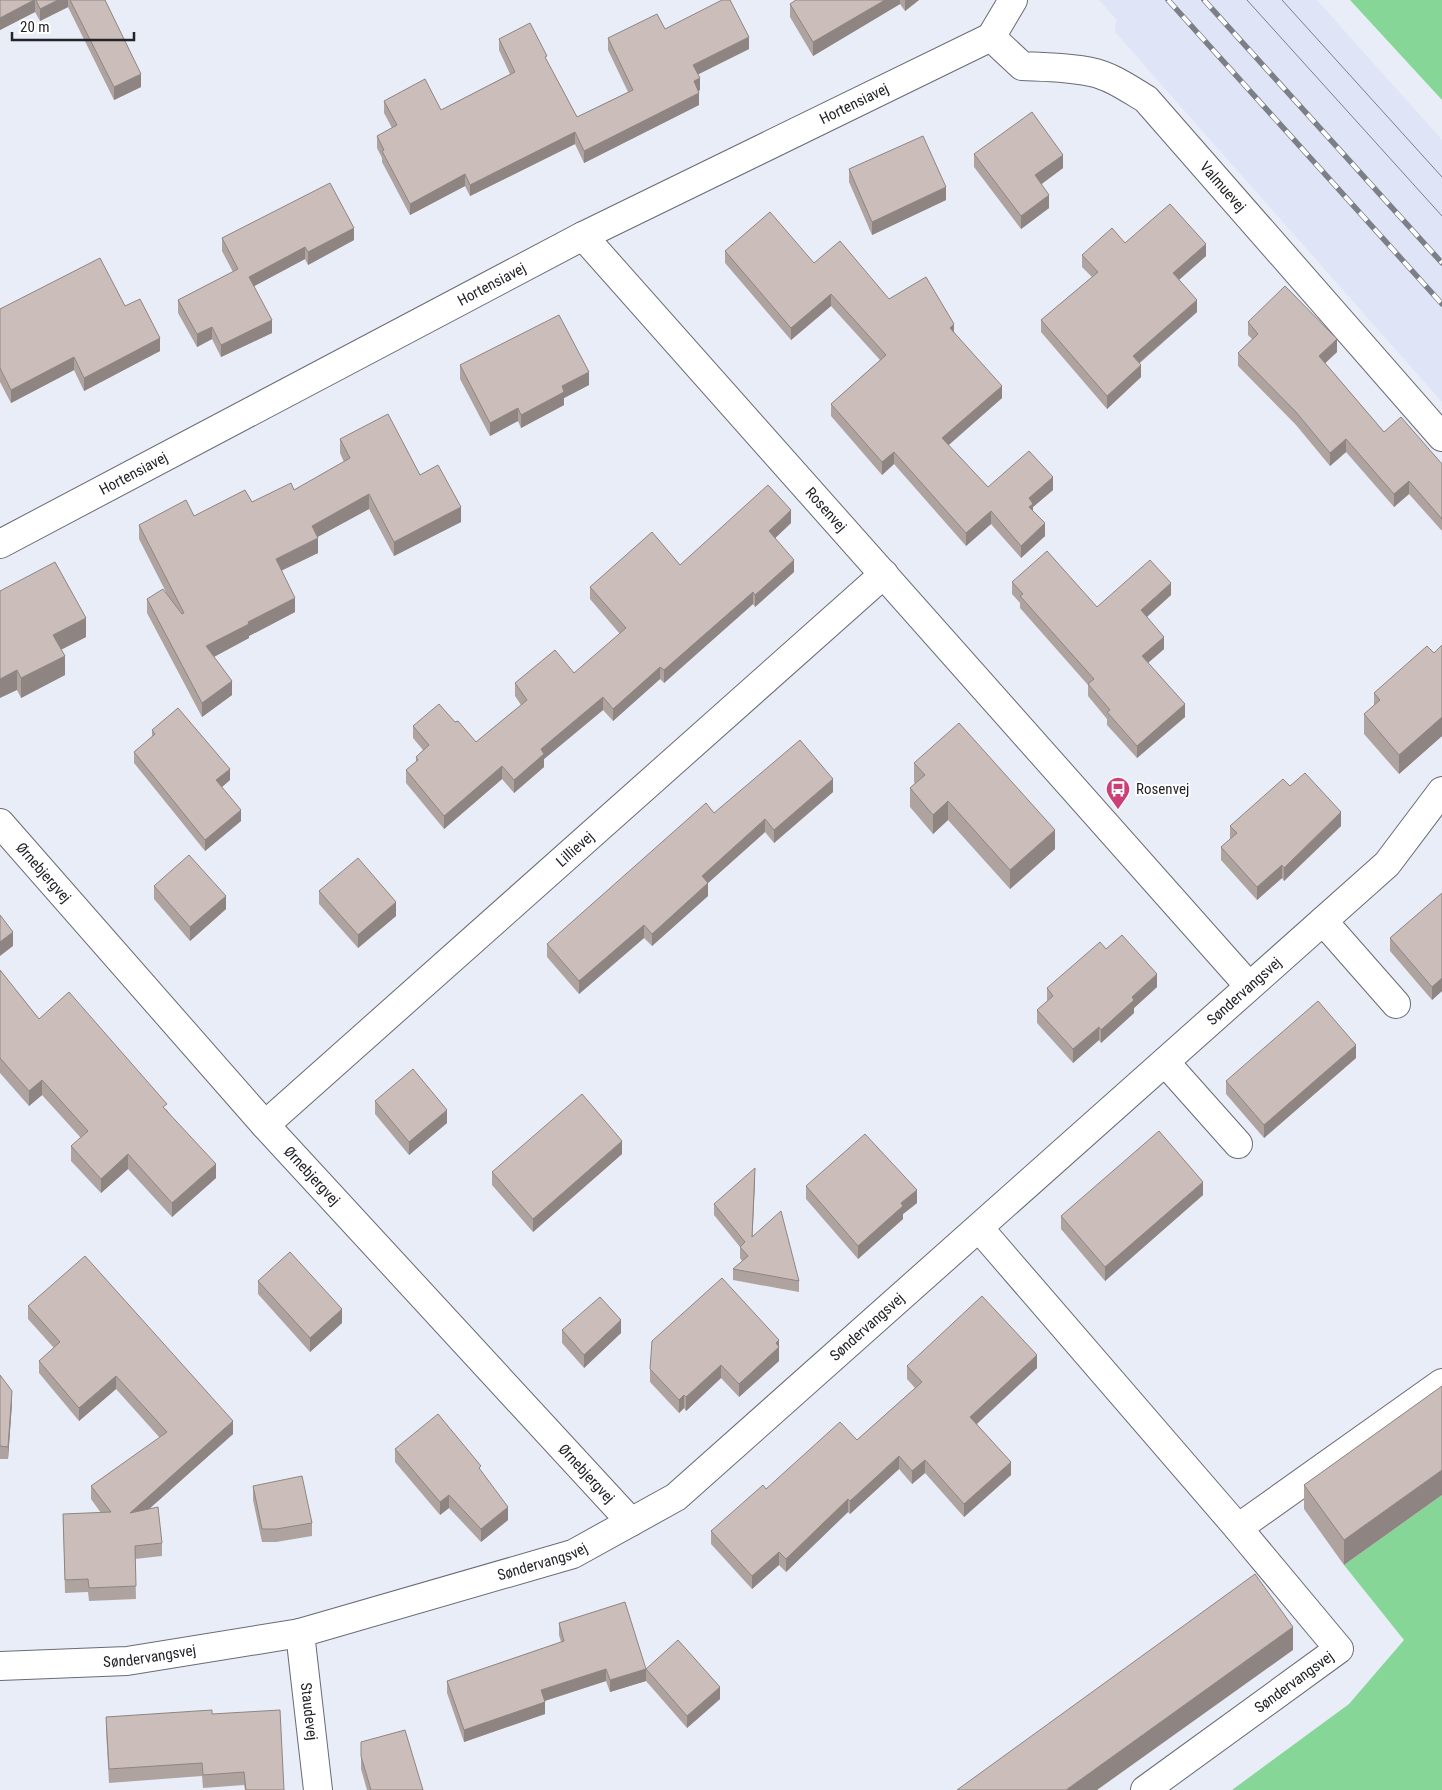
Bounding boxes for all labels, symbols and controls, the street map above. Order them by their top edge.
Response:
scale bar [12,10,135,42]
text: 20 m [20,18,50,36]
street label: Hortensiavej [817,79,892,128]
street label: Valmuevej [1196,158,1250,216]
street label: Hortensiavej [454,259,529,310]
street label: Hortensiavej [96,448,171,499]
street label: Rosenvej [802,484,850,536]
bus stop icon: Rosenvej [1105,776,1131,810]
place label: Rosenvej [1136,780,1189,798]
street label: Lillievej [552,828,598,871]
street label: Ørnebjergvej [12,839,75,906]
street label: Søndervangsvej [1203,953,1285,1029]
street label: Ørnebjergvej [280,1142,344,1209]
street label: Søndervangsvej [826,1289,908,1365]
street label: Ørnebjergvej [555,1440,618,1507]
street label: Søndervangsvej [495,1539,591,1584]
street label: Søndervangsvej [103,1641,197,1671]
street label: Søndervangsvej [1251,1647,1337,1717]
street label: Staudevej [297,1682,321,1741]

